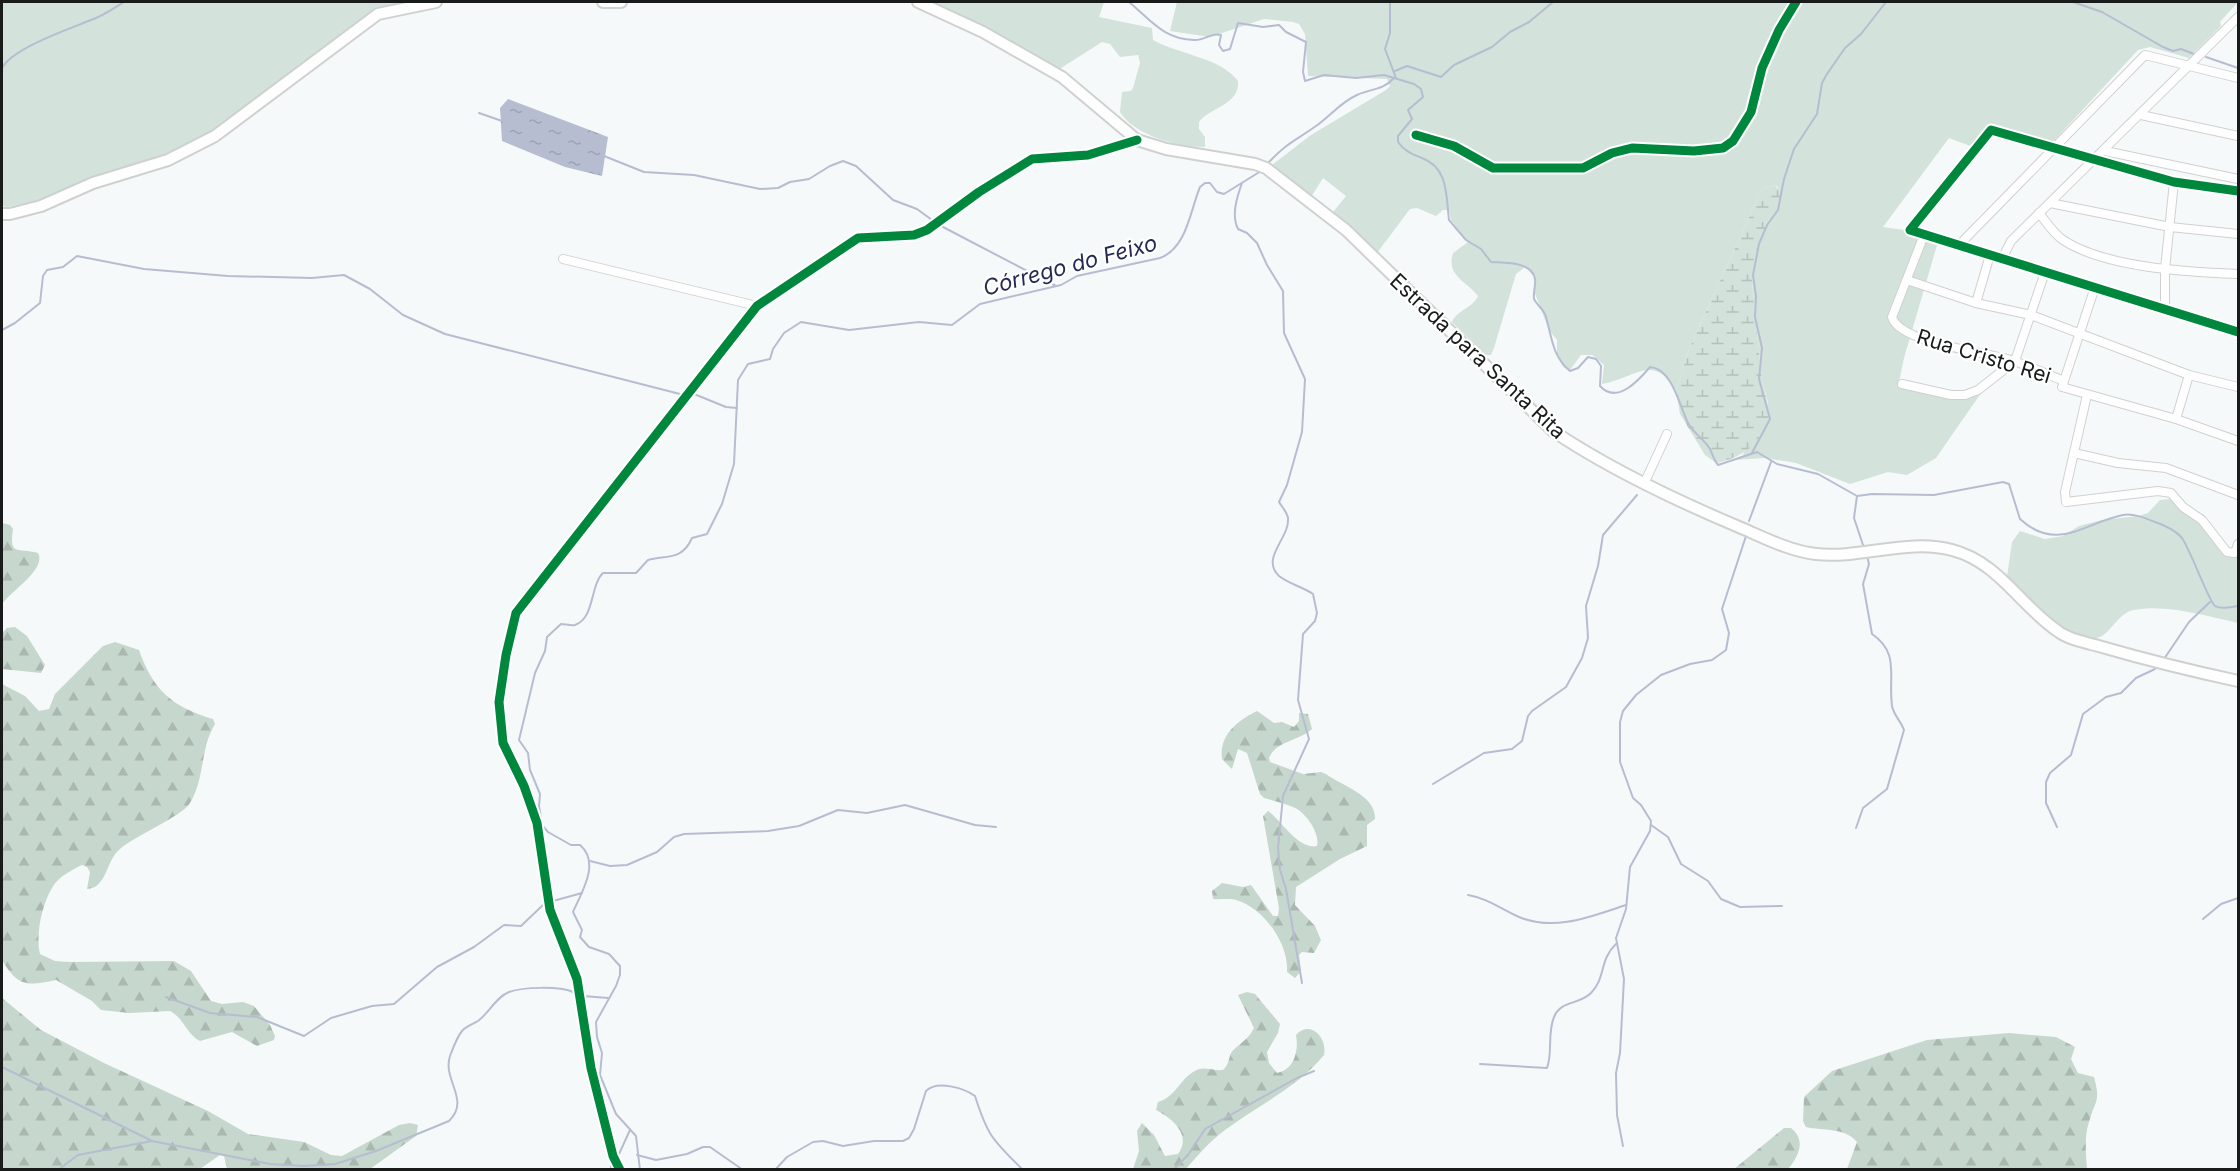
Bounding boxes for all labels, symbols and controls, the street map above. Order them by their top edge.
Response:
water label: Córrego do Feixo [980,229,1160,301]
street label: Estrada para Santa Rita [1385,268,1571,444]
street label: Rua Cristo Rei [1914,324,2054,388]

